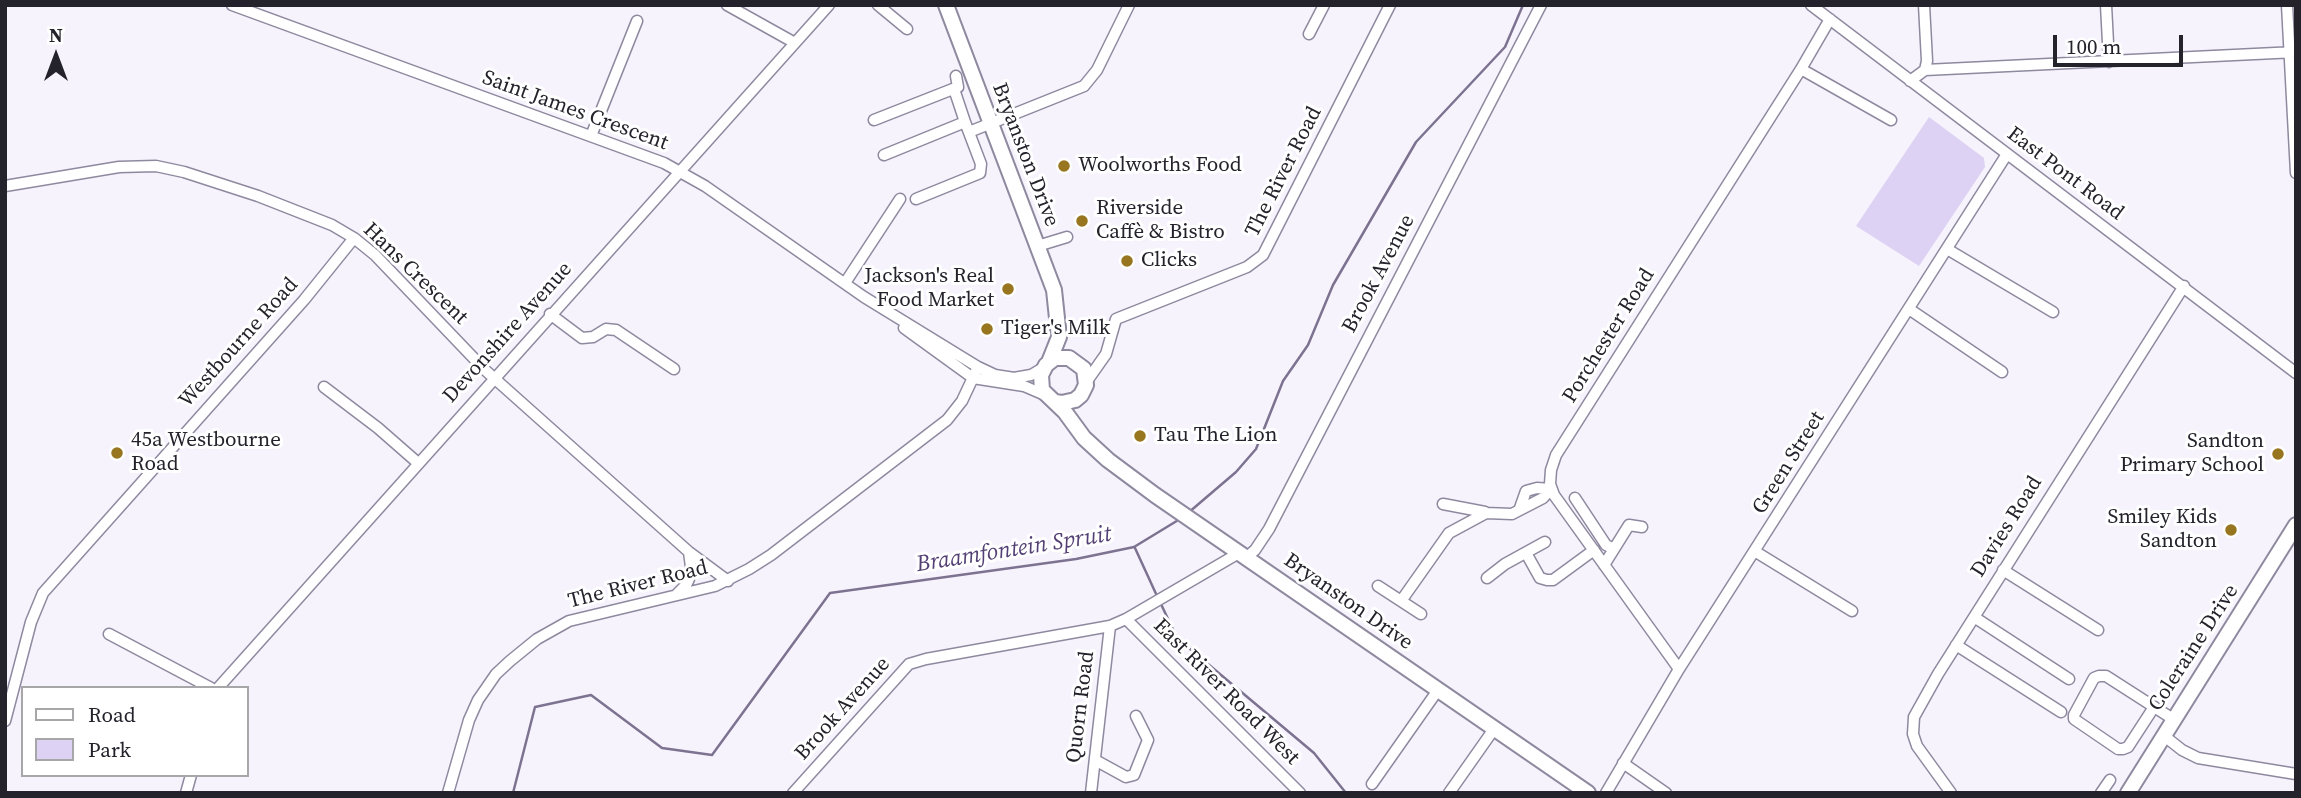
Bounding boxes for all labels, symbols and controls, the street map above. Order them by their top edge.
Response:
north arrow [21,21,91,91]
scale bar [2056,21,2186,65]
text: N [49,22,63,48]
text: 100 m [2066,32,2121,61]
street label: Saint James Crescent [479,66,671,156]
street label: Bryanston Drive [986,80,1064,230]
street label: The River Road [1240,103,1328,241]
street label: East Pont Road [2002,122,2128,226]
place label: Woolworths Food [1078,153,1242,179]
marker: Woolworths Food [1056,158,1072,174]
place label: Riverside Caffè & Bistro [1096,196,1225,246]
street label: Brook Avenue [1337,211,1421,337]
marker: Riverside Caffè & Bistro [1074,213,1090,229]
street label: Hans Crescent [357,218,473,330]
place label: Clicks [1141,248,1197,274]
marker: Clicks [1119,253,1135,269]
street label: Devonshire Avenue [438,257,578,409]
place label: Jackson's Real Food Market [864,264,994,314]
street label: Porchester Road [1558,264,1660,408]
street label: Westbourne Road [174,273,304,413]
marker: Jackson's Real Food Market [1000,281,1016,297]
place label: Tiger's Milk [1001,316,1110,342]
marker: Tiger's Milk [979,321,995,337]
street label: Green Street [1747,407,1831,519]
place label: Tau The Lion [1154,423,1278,449]
place label: 45a Westbourne Road [131,428,281,478]
marker: Tau The Lion [1132,428,1148,444]
place label: Sandton Primary School [2120,429,2264,479]
marker: 45a Westbourne Road [109,445,125,461]
marker: Sandton Primary School [2270,446,2286,462]
street label: Davies Road [1966,472,2048,582]
place label: Smiley Kids Sandton [2107,505,2217,555]
water label: Braamfontein Spruit [914,521,1114,579]
marker: Smiley Kids Sandton [2223,522,2239,538]
street label: Bryanston Drive [1279,548,1417,656]
street label: The River Road [566,556,710,614]
street label: Coleraine Drive [2144,580,2244,716]
street label: East River Road West [1148,614,1304,770]
street label: Quorn Road [1062,650,1100,764]
street label: Brook Avenue [790,652,896,766]
legend [21,686,248,777]
text: Road [88,700,136,729]
text: Park [88,735,131,764]

